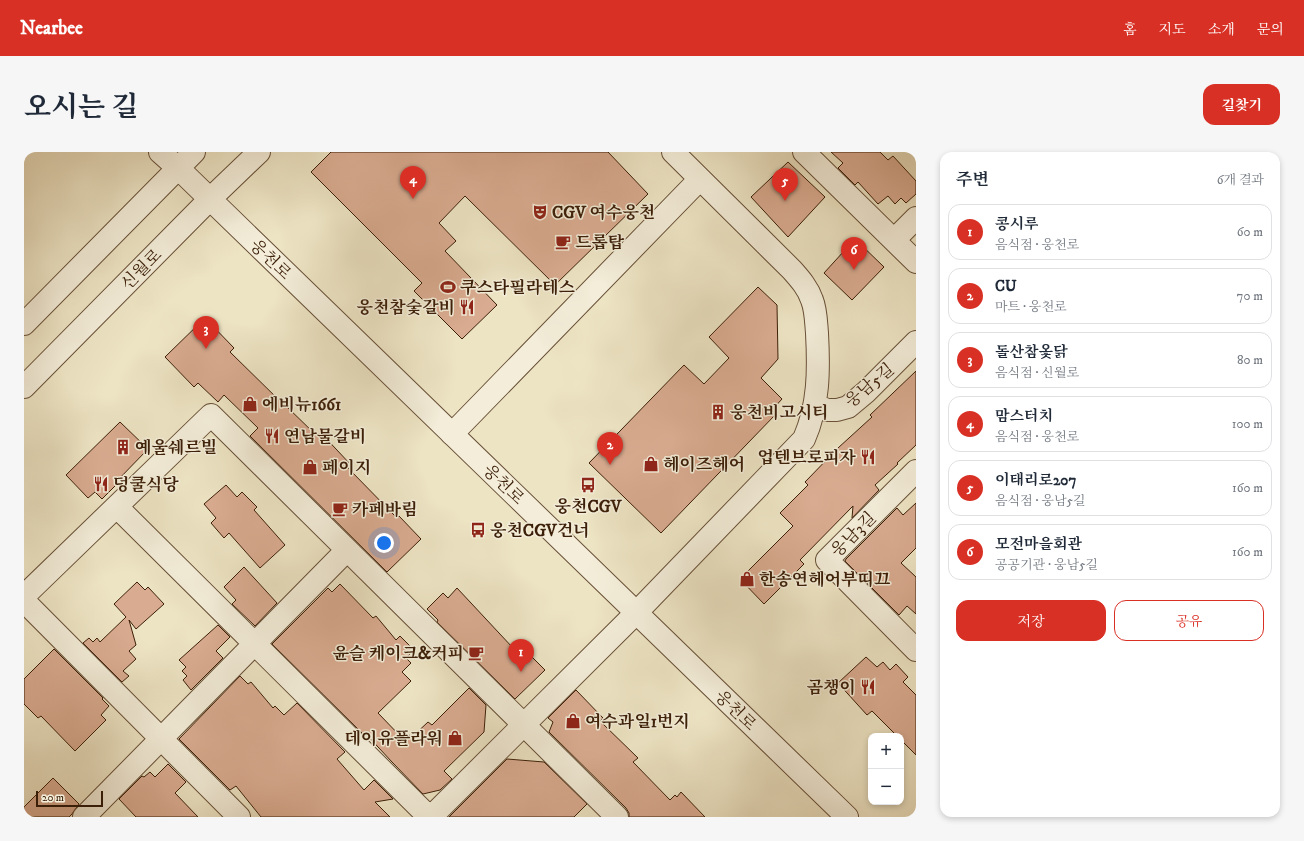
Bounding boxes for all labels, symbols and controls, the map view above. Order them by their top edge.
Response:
text: Nearbee [20,17,83,40]
text: 홈 [1123,21,1137,39]
text: 지도 [1159,21,1186,39]
text: 소개 [1208,21,1235,39]
text: 문의 [1257,21,1284,39]
button: 길찾기 [1203,84,1280,125]
text: 오시는 길 [24,90,138,125]
pin: 4 [400,166,426,199]
pin: 5 [772,168,798,201]
text: 주변 [956,169,989,191]
text: 6개 결과 [1217,172,1264,188]
place label: CGV 여수웅천 [552,202,655,224]
theatre icon: CGV 여수웅천 [531,203,549,221]
text: 콩시루 [995,215,1038,234]
text: 1 [968,224,972,240]
text: 60 m [1237,224,1263,240]
place label: 드롭탑 [575,232,625,254]
cafe icon: 드롭탑 [554,233,572,251]
street label: 웅천로 [245,235,296,285]
pin: 6 [841,237,867,270]
text: 음식점 · 웅천로 [995,237,1079,253]
street label: 신월로 [117,244,167,295]
place label: 쿠스타필라테스 [460,277,576,299]
text: CU [995,277,1017,296]
sports icon: 쿠스타필라테스 [439,278,457,296]
text: 2 [967,288,973,304]
text: 70 m [1237,288,1263,304]
place label: 웅천참숯갈비 [356,297,455,319]
restaurant icon: 웅천참숯갈비 [458,298,476,316]
text: 마트 · 웅천로 [995,299,1067,315]
pin: 3 [193,316,219,349]
text: 돌산참옻닭 [995,343,1067,362]
text: 3 [968,352,972,368]
text: 80 m [1237,352,1263,368]
street label: 웅남5길 [840,359,899,413]
text: 음식점 · 신월로 [995,365,1079,381]
place label: 에비뉴1661 [262,394,341,416]
shop icon: 에비뉴1661 [241,395,259,413]
place label: 웅천비고시티 [730,402,829,424]
building icon: 웅천비고시티 [709,403,727,421]
text: 맘스터치 [995,407,1053,426]
text: 4 [966,416,974,432]
text: 100 m [1232,416,1263,432]
place label: 연남물갈비 [284,426,366,448]
restaurant icon: 연남물갈비 [263,427,281,445]
text: 음식점 · 웅천로 [995,429,1079,445]
pin: 2 [597,432,623,465]
place label: 예울쉐르빌 [135,437,217,459]
building icon: 예울쉐르빌 [114,438,132,456]
place label: 업텐브로피자 [757,447,857,469]
restaurant icon: 업텐브로피자 [859,448,877,466]
place label: 헤이즈헤어 [663,454,745,476]
shop icon: 헤이즈헤어 [642,455,660,473]
place label: 페이지 [322,457,371,479]
shop icon: 페이지 [301,458,319,476]
street label: 웅천로 [478,460,529,510]
text: 이태리로207 [995,471,1076,490]
place label: 덩쿨식당 [113,474,179,496]
restaurant icon: 덩쿨식당 [92,475,110,493]
bus stop icon: 웅천CGV [579,476,597,494]
text: 5 [967,480,973,496]
text: 160 m [1232,480,1263,496]
text: 음식점 · 웅남5길 [995,493,1086,509]
place label: 웅천CGV [555,496,623,518]
place label: 카페바림 [352,499,418,521]
cafe icon: 카페바림 [331,500,349,518]
street label: 웅남3길 [826,507,881,562]
place label: 웅천CGV건너 [490,520,590,542]
bus stop icon: 웅천CGV건너 [469,521,487,539]
your location [374,533,394,553]
text: 모전마을회관 [995,535,1082,554]
text: 6 [967,544,973,560]
text: 160 m [1232,544,1263,560]
text: 공공기관 · 웅남5길 [995,557,1098,573]
place label: 한송연헤어부띠끄 [759,569,891,591]
shop icon: 한송연헤어부띠끄 [738,570,756,588]
button: 저장 [956,600,1106,641]
button: 공유 [1114,600,1264,641]
pin: 1 [508,639,534,672]
place label: 윤슬 케이크&커피 [332,643,464,665]
cafe icon: 윤슬 케이크&커피 [467,644,485,662]
place label: 곰챙이 [807,677,856,699]
restaurant icon: 곰챙이 [859,678,877,696]
street label: 웅천로 [710,686,761,736]
place label: 여수과일1번지 [585,711,690,733]
shop icon: 여수과일1번지 [564,712,582,730]
place label: 데이유플라워 [344,728,443,750]
shop icon: 데이유플라워 [446,729,464,747]
map controls [868,733,904,805]
button: + [868,733,904,769]
button: − [868,769,904,805]
scale bar [36,789,103,808]
text: 20 m [42,791,64,805]

